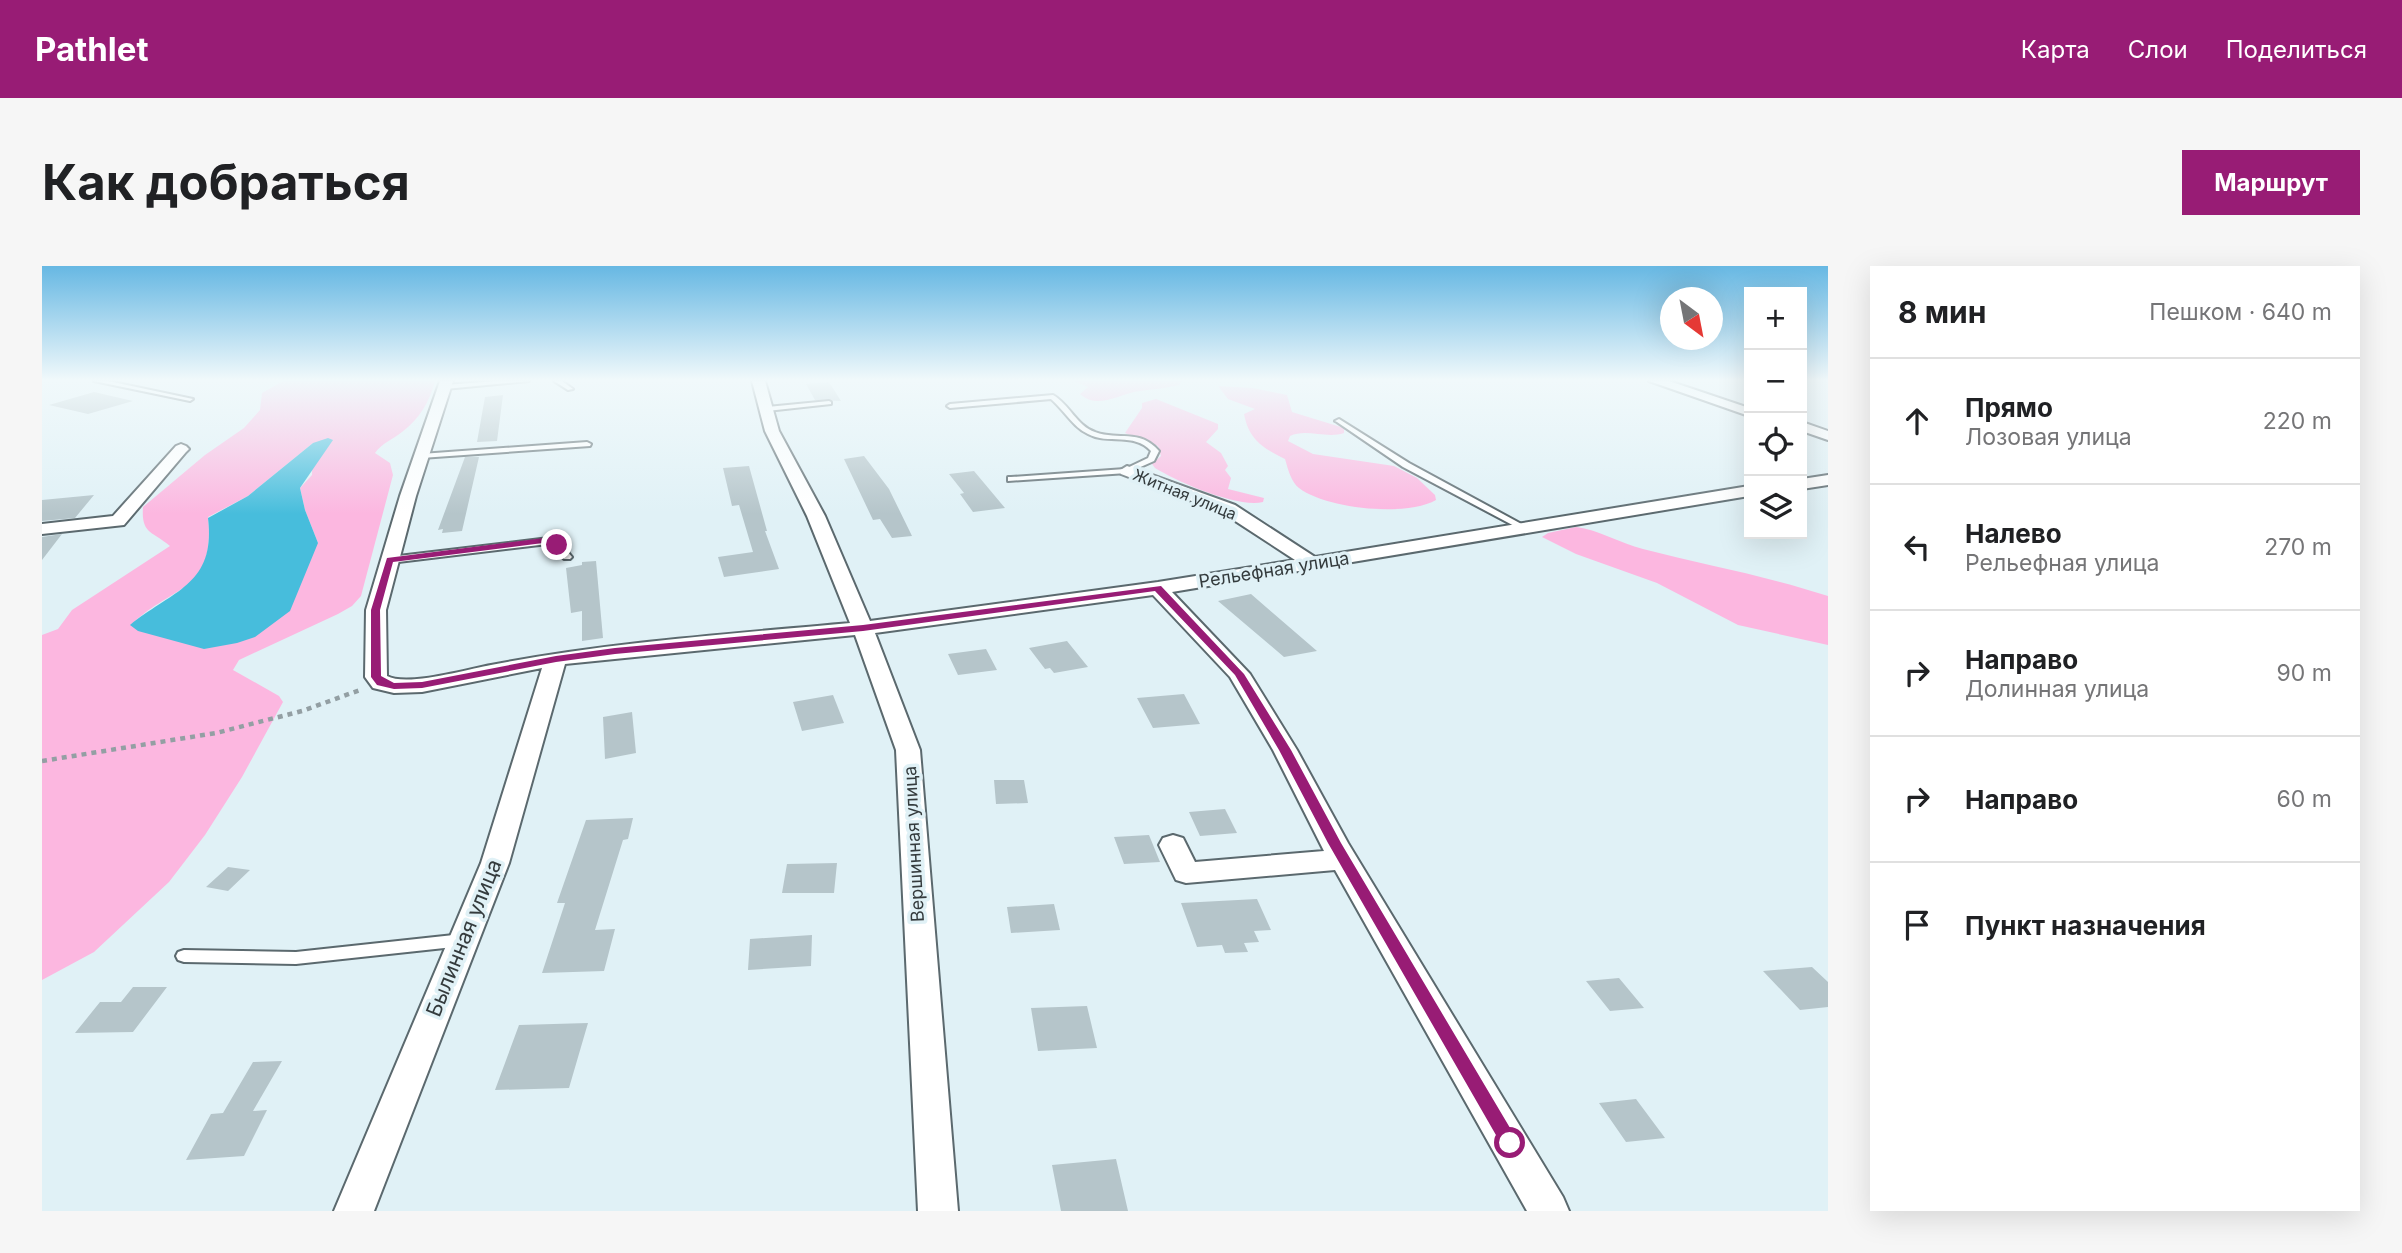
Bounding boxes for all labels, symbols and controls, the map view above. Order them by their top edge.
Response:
text: Pathlet [35,29,149,69]
text: Карта [2021,35,2090,64]
text: Слои [2128,35,2188,64]
text: Поделиться [2226,35,2367,64]
button: Маршрут [2182,150,2360,215]
text: Как добраться [42,153,410,212]
north arrow [1660,287,1723,350]
map controls [1744,287,1807,539]
button: + [1744,287,1807,350]
text: 8 мин [1898,294,1986,330]
text: Пешком · 640 m [2149,298,2332,326]
button: − [1744,350,1807,413]
text: Прямо [1965,392,2053,423]
icon: ahead [1898,402,1936,440]
text: 220 m [2263,407,2332,435]
button: locate [1744,413,1807,476]
text: Лозовая улица [1965,423,2132,451]
street label: Житная улица [1130,464,1240,524]
button: layers [1744,476,1807,539]
text: Налево [1965,518,2062,549]
icon: left [1898,528,1936,566]
route end [541,529,572,560]
text: 270 m [2264,533,2332,561]
street label: Рельефная улица [1197,547,1351,592]
text: Рельефная улица [1965,549,2159,577]
text: Направо [1965,644,2078,675]
icon: right [1898,654,1936,692]
text: 90 m [2277,659,2332,687]
text: Долинная улица [1965,675,2149,703]
street label: Вершинная улица [899,765,928,923]
icon: right [1898,780,1936,818]
text: Направо [1965,784,2078,815]
text: 60 m [2277,785,2332,813]
street label: Былинная улица [421,856,506,1020]
icon: arrive [1898,906,1936,944]
text: Пункт назначения [1965,910,2206,941]
route start [1494,1127,1525,1158]

